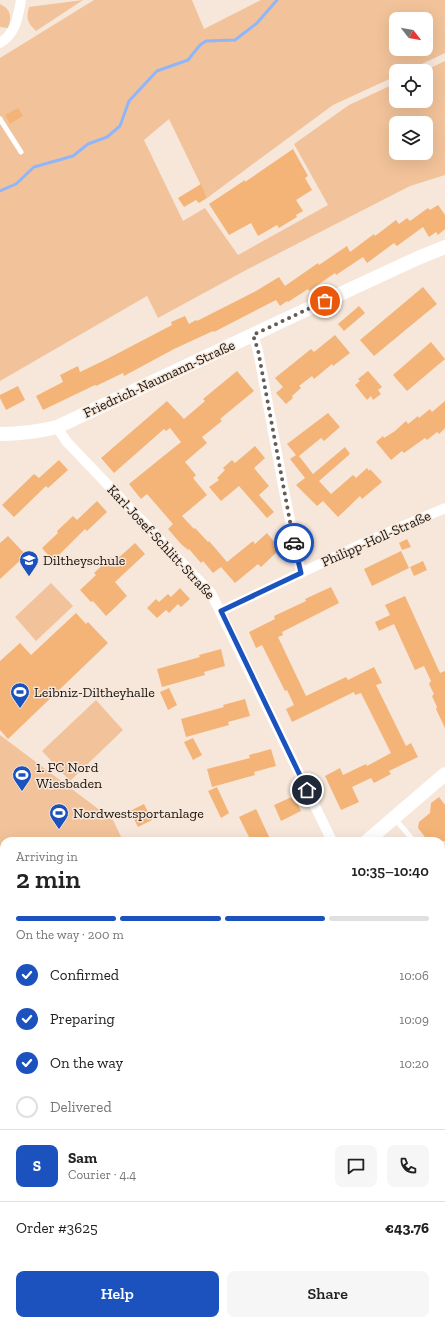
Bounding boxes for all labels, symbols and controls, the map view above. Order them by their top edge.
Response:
north arrow [389,12,433,56]
map controls [389,12,433,160]
button: locate [389,64,433,108]
button: layers [389,116,433,160]
pin [308,284,342,318]
icon: bag [314,290,336,312]
street label: Friedrich-Naumann-Straße [80,336,238,422]
street label: Karl-Josef-Schlitt-Straße [104,481,219,603]
street label: Philipp-Holl-Straße [319,507,434,571]
courier [274,523,314,563]
icon: car [283,532,305,554]
school or university icon: Diltheyschule [18,549,40,577]
place label: Diltheyschule [43,552,126,569]
sports icon: Leibniz-Diltheyhalle [9,681,31,709]
place label: Leibniz-Diltheyhalle [34,684,155,701]
place label: 1. FC Nord Wiesbaden [36,759,102,792]
sports icon: 1. FC Nord Wiesbaden [11,764,33,792]
pin [290,773,324,807]
icon: home [296,779,318,801]
sports icon: Nordwestsportanlage [48,802,70,830]
place label: Nordwestsportanlage [73,805,204,822]
text: Arriving in [16,849,78,864]
text: 10:35–10:40 [351,862,429,880]
text: 2 min [16,863,80,895]
text: On the way · 200 m [16,927,124,942]
icon: check [16,964,38,986]
text: Confirmed [50,966,119,984]
text: 10:06 [399,968,429,983]
icon: check [16,1008,38,1030]
text: Preparing [50,1010,115,1028]
text: 10:09 [399,1012,429,1027]
icon: check [16,1052,38,1074]
text: On the way [50,1054,123,1072]
text: 10:20 [399,1056,429,1071]
text: Delivered [50,1098,112,1116]
button: chat [335,1145,377,1187]
button: phone [387,1145,429,1187]
text: Sam [68,1149,97,1167]
text: S [33,1157,41,1175]
text: Courier · 4.4 [68,1167,136,1182]
text: Order #3625 [16,1219,98,1237]
text: €43.76 [385,1219,429,1237]
button: Help [16,1271,219,1317]
button: Share [227,1271,429,1317]

